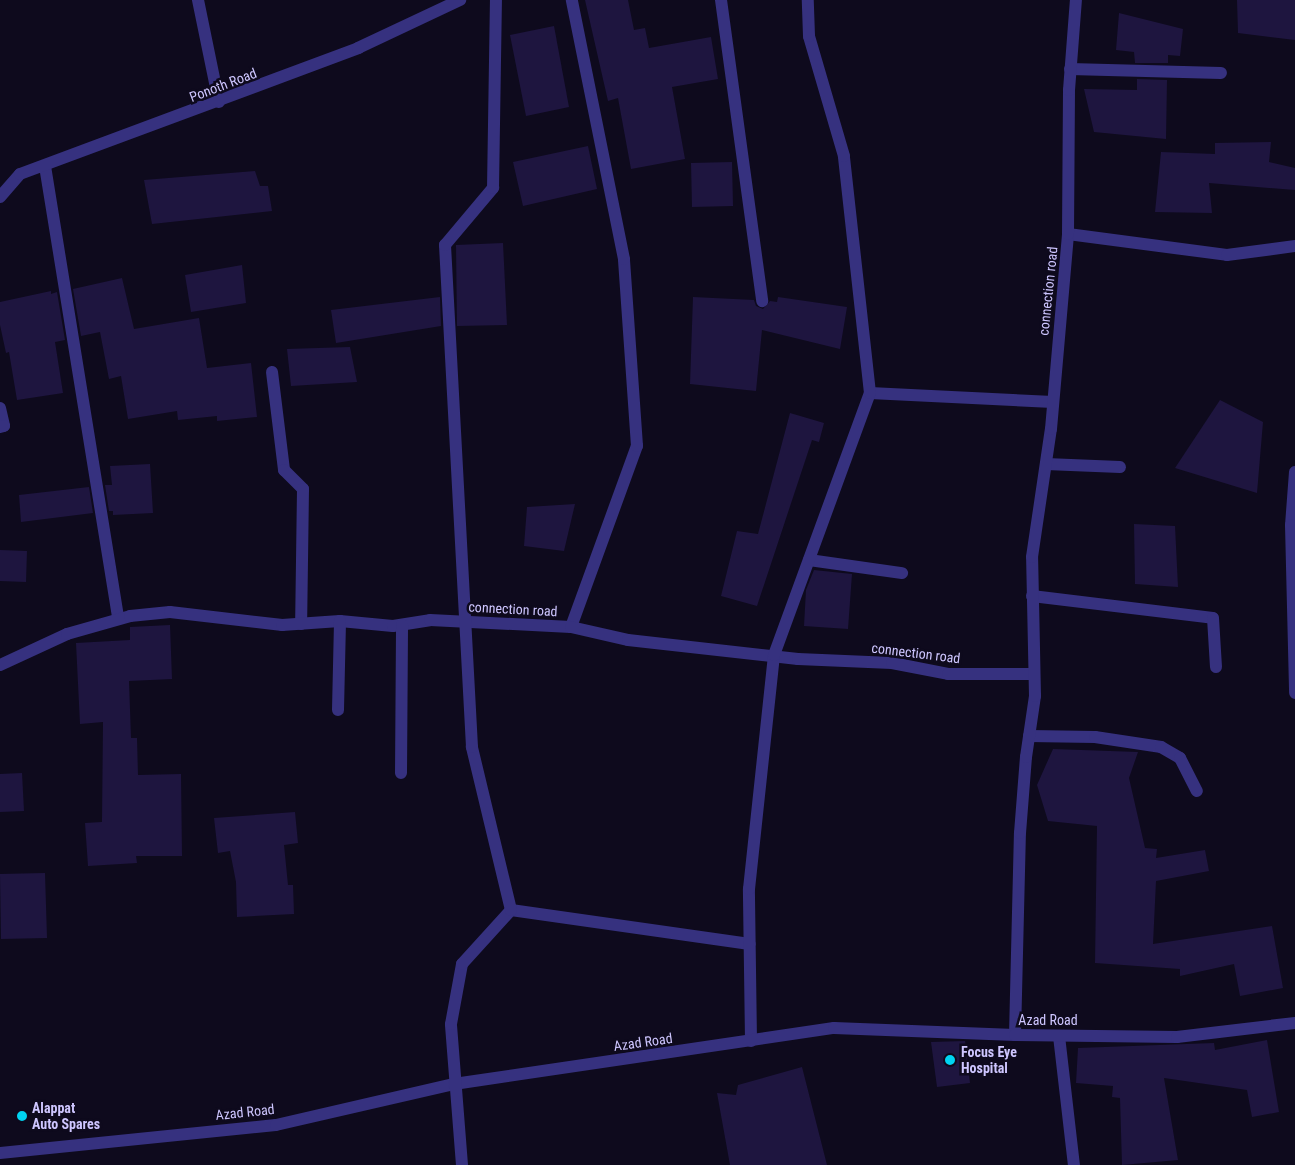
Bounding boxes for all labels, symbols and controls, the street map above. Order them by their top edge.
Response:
street label: Ponoth Road [187,64,259,106]
street label: connection road [1035,246,1061,336]
street label: connection road [468,598,558,620]
street label: connection road [871,639,961,667]
street label: Azad Road [1018,1012,1078,1028]
street label: Azad Road [612,1030,674,1054]
place label: Focus Eye Hospital [961,1044,1017,1076]
marker: Focus Eye Hospital [943,1053,957,1067]
place label: Alappat Auto Spares [32,1100,100,1132]
street label: Azad Road [215,1101,275,1123]
marker: Alappat Auto Spares [16,1110,28,1122]

